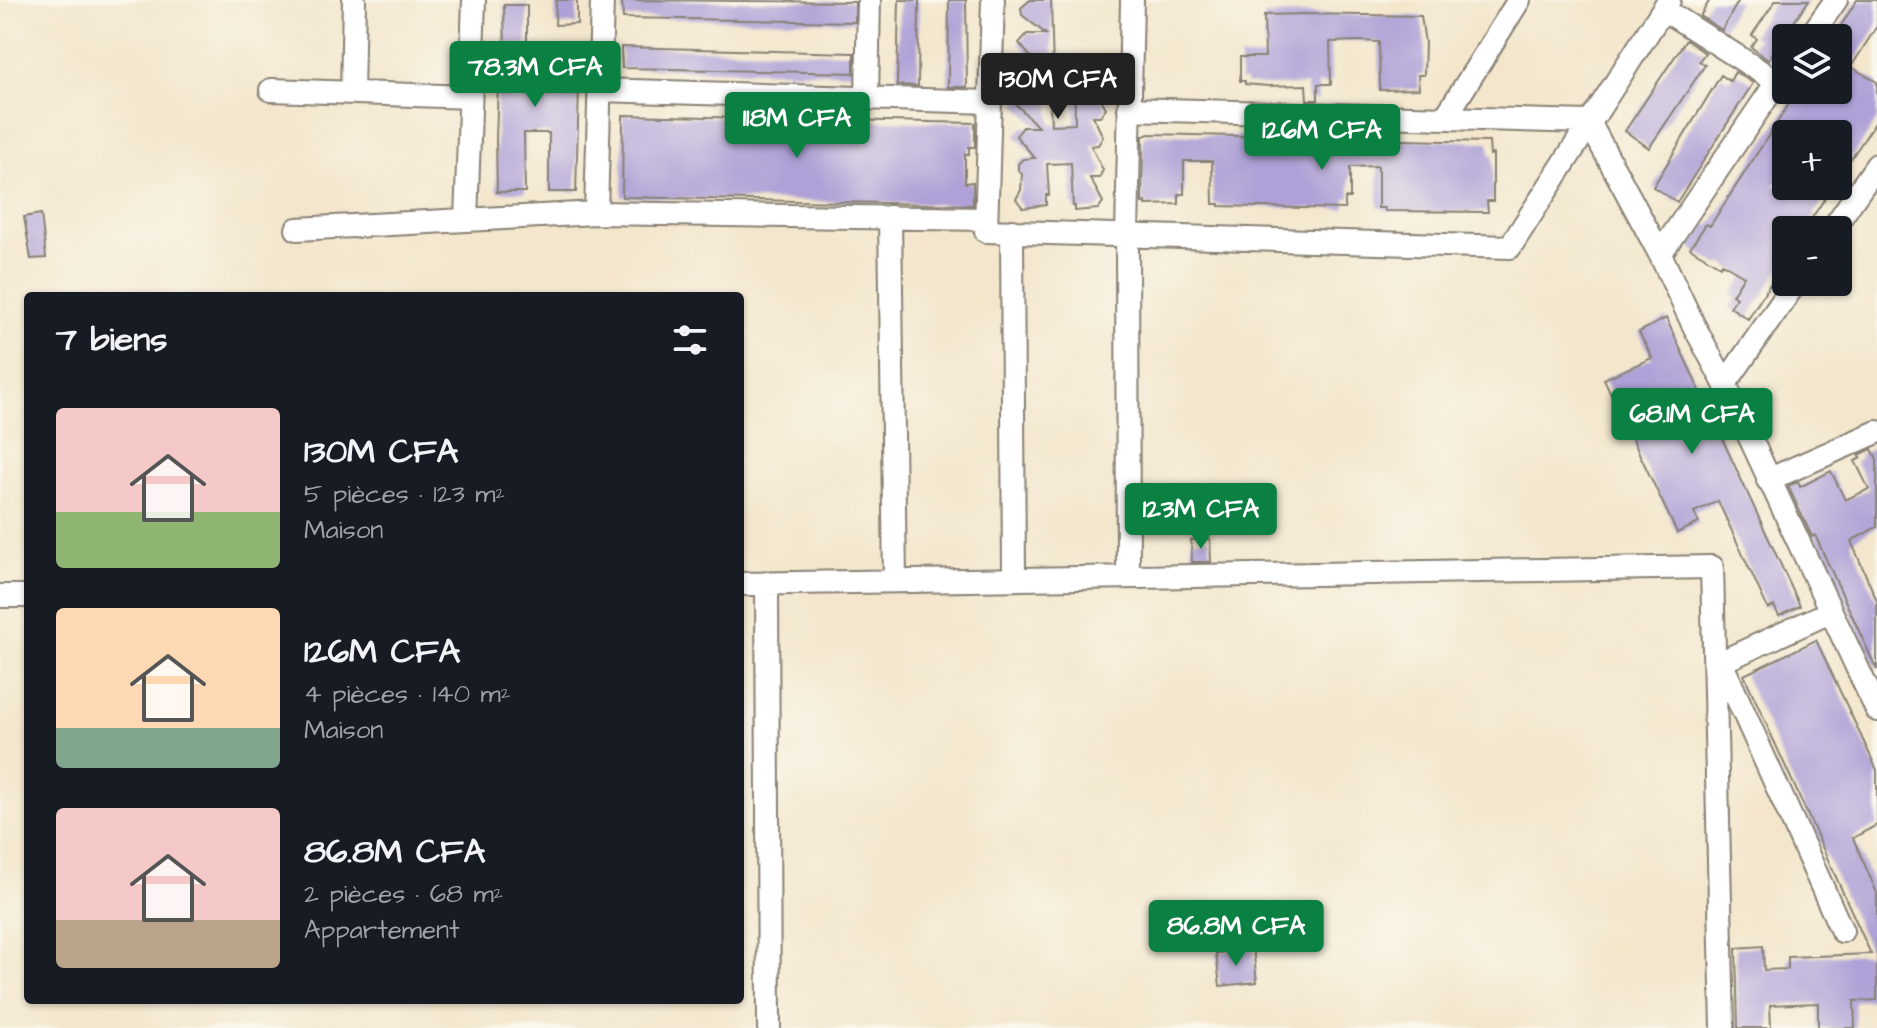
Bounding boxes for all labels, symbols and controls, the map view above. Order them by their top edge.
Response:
map controls [1772,24,1852,296]
button: layers [1772,24,1852,104]
pin: 78.3M CFA [443,41,627,109]
text: 78.3M CFA [468,49,602,85]
pin: 130M CFA [975,53,1141,121]
text: 130M CFA [999,61,1117,97]
pin: 118M CFA [714,92,880,160]
text: 118M CFA [743,100,851,136]
pin: 126M CFA [1239,104,1405,172]
text: 126M CFA [1262,112,1382,148]
button: + [1772,120,1852,200]
button: − [1772,216,1852,296]
text: 7 biens [56,316,167,364]
icon: filters [668,318,712,362]
pin: 68.1M CFA [1600,388,1784,456]
text: 68.1M CFA [1629,396,1755,432]
text: 130M CFA [304,428,458,476]
icon: home [120,440,216,536]
text: 5 pièces · 123 m² [304,476,505,512]
pin: 123M CFA [1118,483,1284,551]
text: 123M CFA [1143,491,1259,527]
text: Maison [304,512,383,548]
text: 126M CFA [304,628,460,676]
icon: home [120,640,216,736]
text: 4 pièces · 140 m² [304,676,510,712]
text: Maison [304,712,383,748]
text: 86.8M CFA [304,828,485,876]
icon: home [120,840,216,936]
text: 2 pièces · 68 m² [304,876,503,912]
pin: 86.8M CFA [1144,900,1328,968]
text: 86.8M CFA [1167,908,1305,944]
text: Appartement [304,912,460,948]

